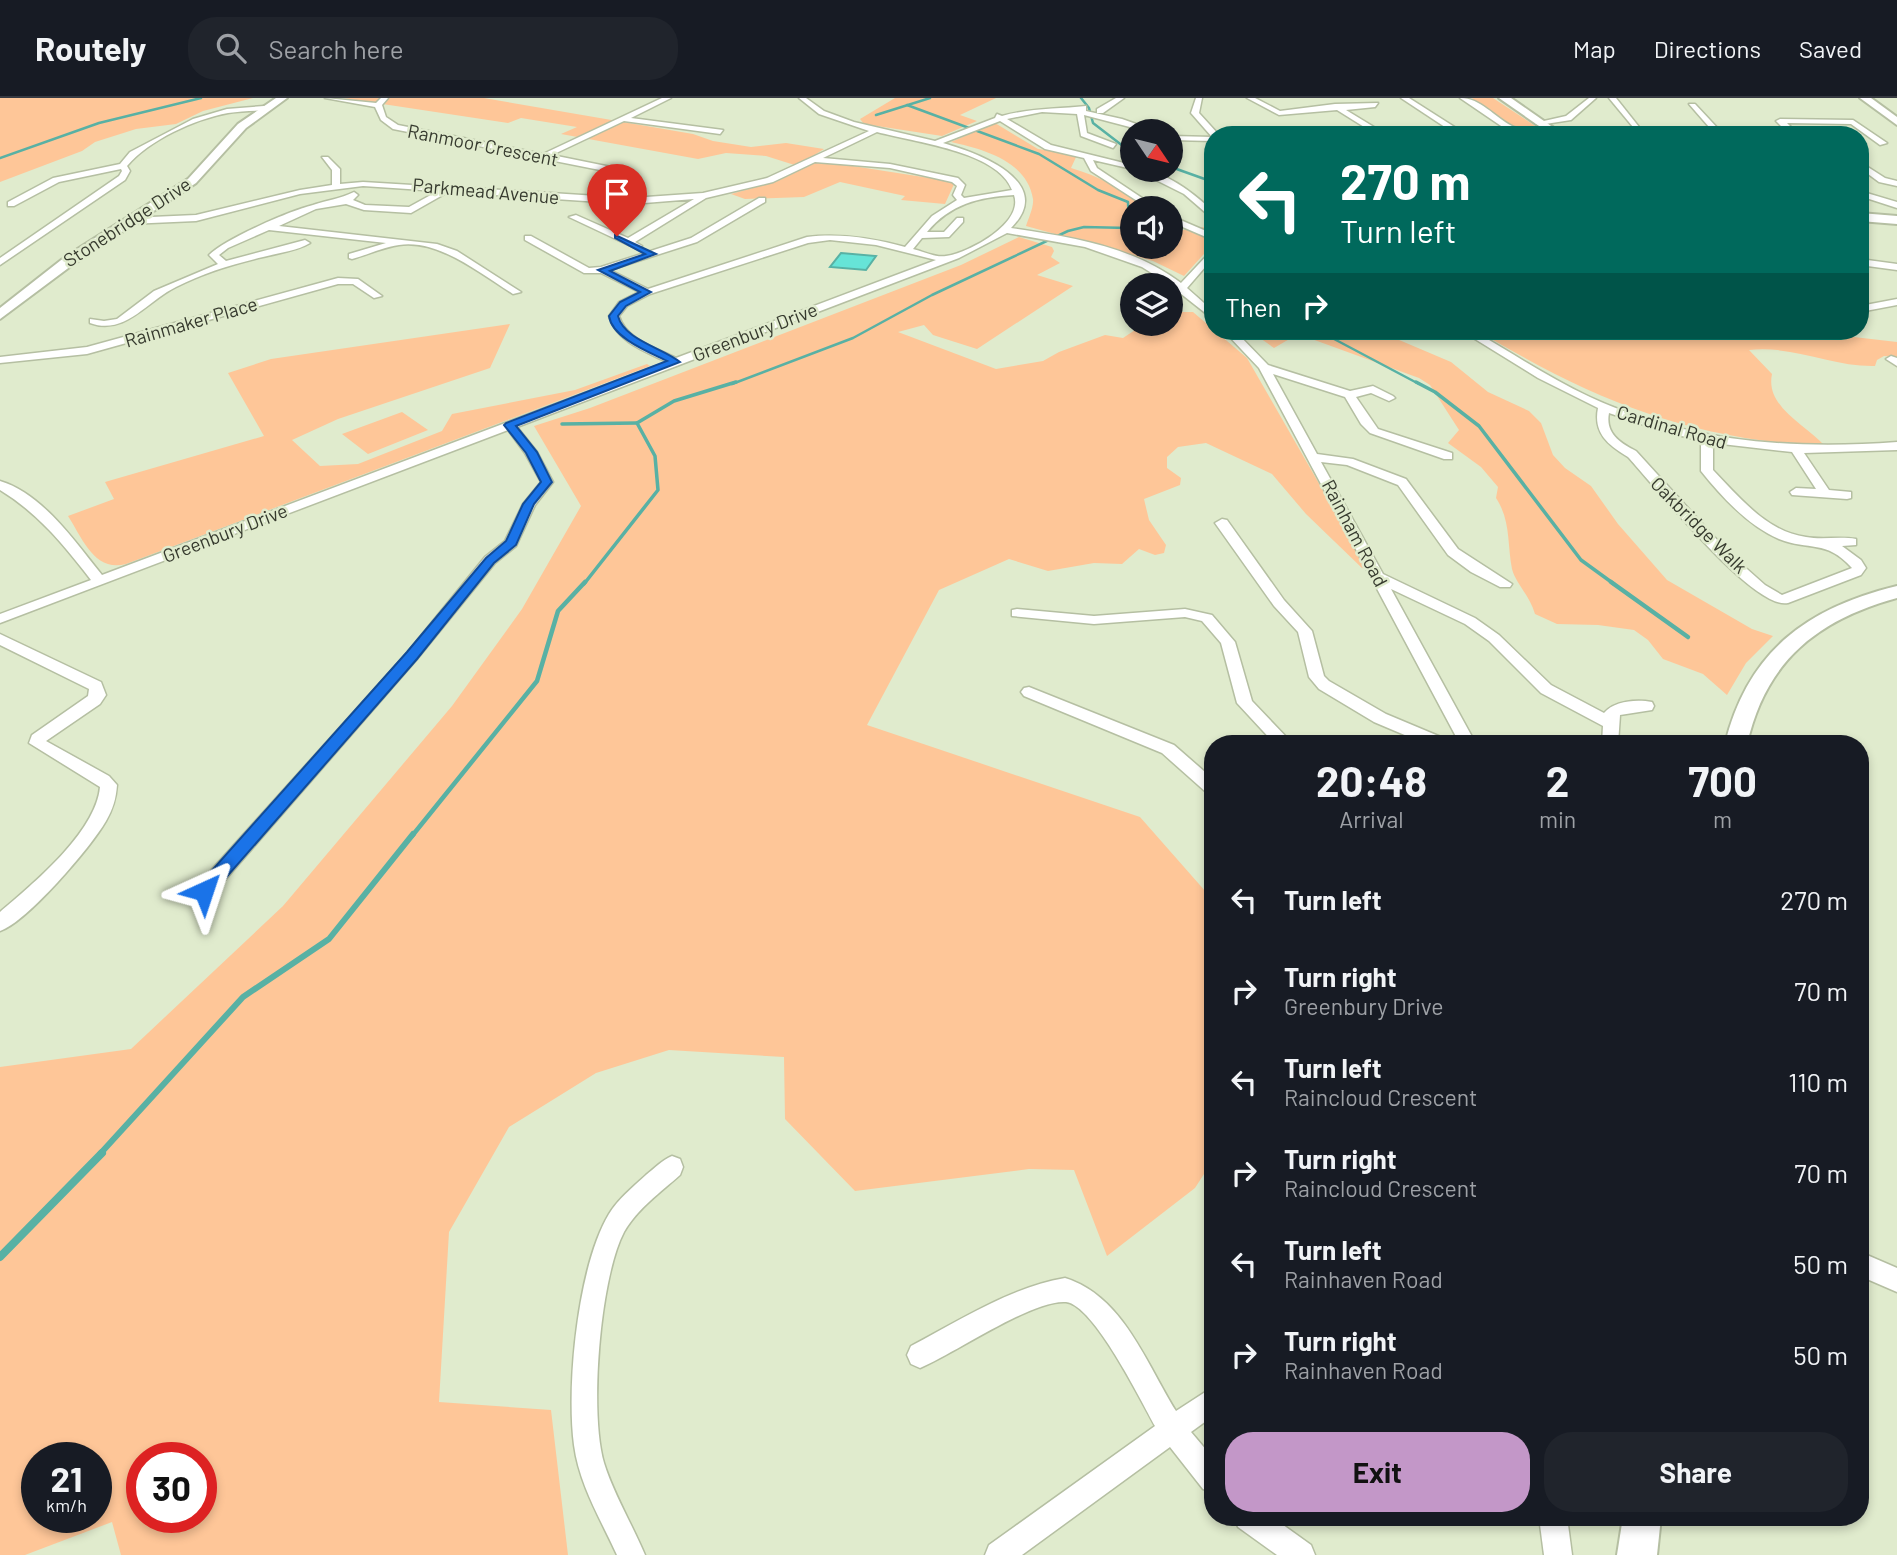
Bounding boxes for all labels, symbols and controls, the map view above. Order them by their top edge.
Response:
search box [188,17,678,80]
text: Routely [35,28,146,68]
icon: search [212,29,250,67]
text: Search here [268,33,404,64]
text: Map [1573,34,1616,63]
text: Directions [1654,34,1761,63]
text: Saved [1799,34,1862,63]
street label: Ranmoor Crescent [406,119,560,170]
north arrow [1120,119,1183,182]
map controls [1120,119,1183,336]
text: 270 m [1340,151,1470,210]
icon: left [1225,154,1316,245]
pin [587,164,647,236]
street label: Stonebridge Drive [59,172,195,271]
street label: Parkmead Avenue [412,173,560,208]
icon: arrive [598,175,636,213]
button: sound [1120,196,1183,259]
text: Turn left [1340,211,1457,249]
button: layers [1120,273,1183,336]
icon: right [1296,287,1334,325]
text: Then [1225,291,1282,322]
street label: Rainmaker Place [122,292,260,351]
street label: Greenbury Drive [689,297,820,366]
street label: Cardinal Road [1615,400,1730,453]
street label: Oakbridge Walk [1646,472,1752,578]
street label: Rainham Road [1318,475,1393,590]
street label: Greenbury Drive [159,498,290,567]
text: 20:48 [1316,755,1427,805]
text: 2 [1546,755,1569,805]
text: 700 [1688,755,1757,805]
text: Arrival [1339,805,1404,833]
text: min [1539,805,1576,833]
text: m [1713,805,1732,833]
position arrow [167,854,241,928]
icon: left [1225,881,1263,919]
text: Turn left [1284,884,1382,915]
text: 270 m [1780,884,1848,915]
text: Turn right [1284,961,1397,992]
icon: right [1225,972,1263,1010]
text: 70 m [1794,975,1848,1006]
text: Greenbury Drive [1284,992,1444,1020]
text: Turn left [1284,1052,1382,1083]
icon: left [1225,1063,1263,1101]
text: 110 m [1788,1066,1848,1097]
text: Raincloud Crescent [1284,1083,1477,1111]
text: Turn right [1284,1143,1397,1174]
icon: right [1225,1154,1263,1192]
text: 70 m [1794,1157,1848,1188]
text: Raincloud Crescent [1284,1174,1477,1202]
text: Turn left [1284,1234,1382,1265]
icon: left [1225,1245,1263,1283]
text: 50 m [1793,1248,1848,1279]
text: Rainhaven Road [1284,1265,1443,1293]
text: Turn right [1284,1325,1397,1356]
icon: right [1225,1336,1263,1374]
text: 50 m [1793,1339,1848,1370]
text: Rainhaven Road [1284,1356,1443,1384]
button: Exit [1225,1432,1530,1512]
button: Share [1544,1432,1848,1512]
speed limit sign: 30 [126,1442,217,1533]
text: 21 [51,1457,82,1499]
text: km/h [46,1494,87,1516]

